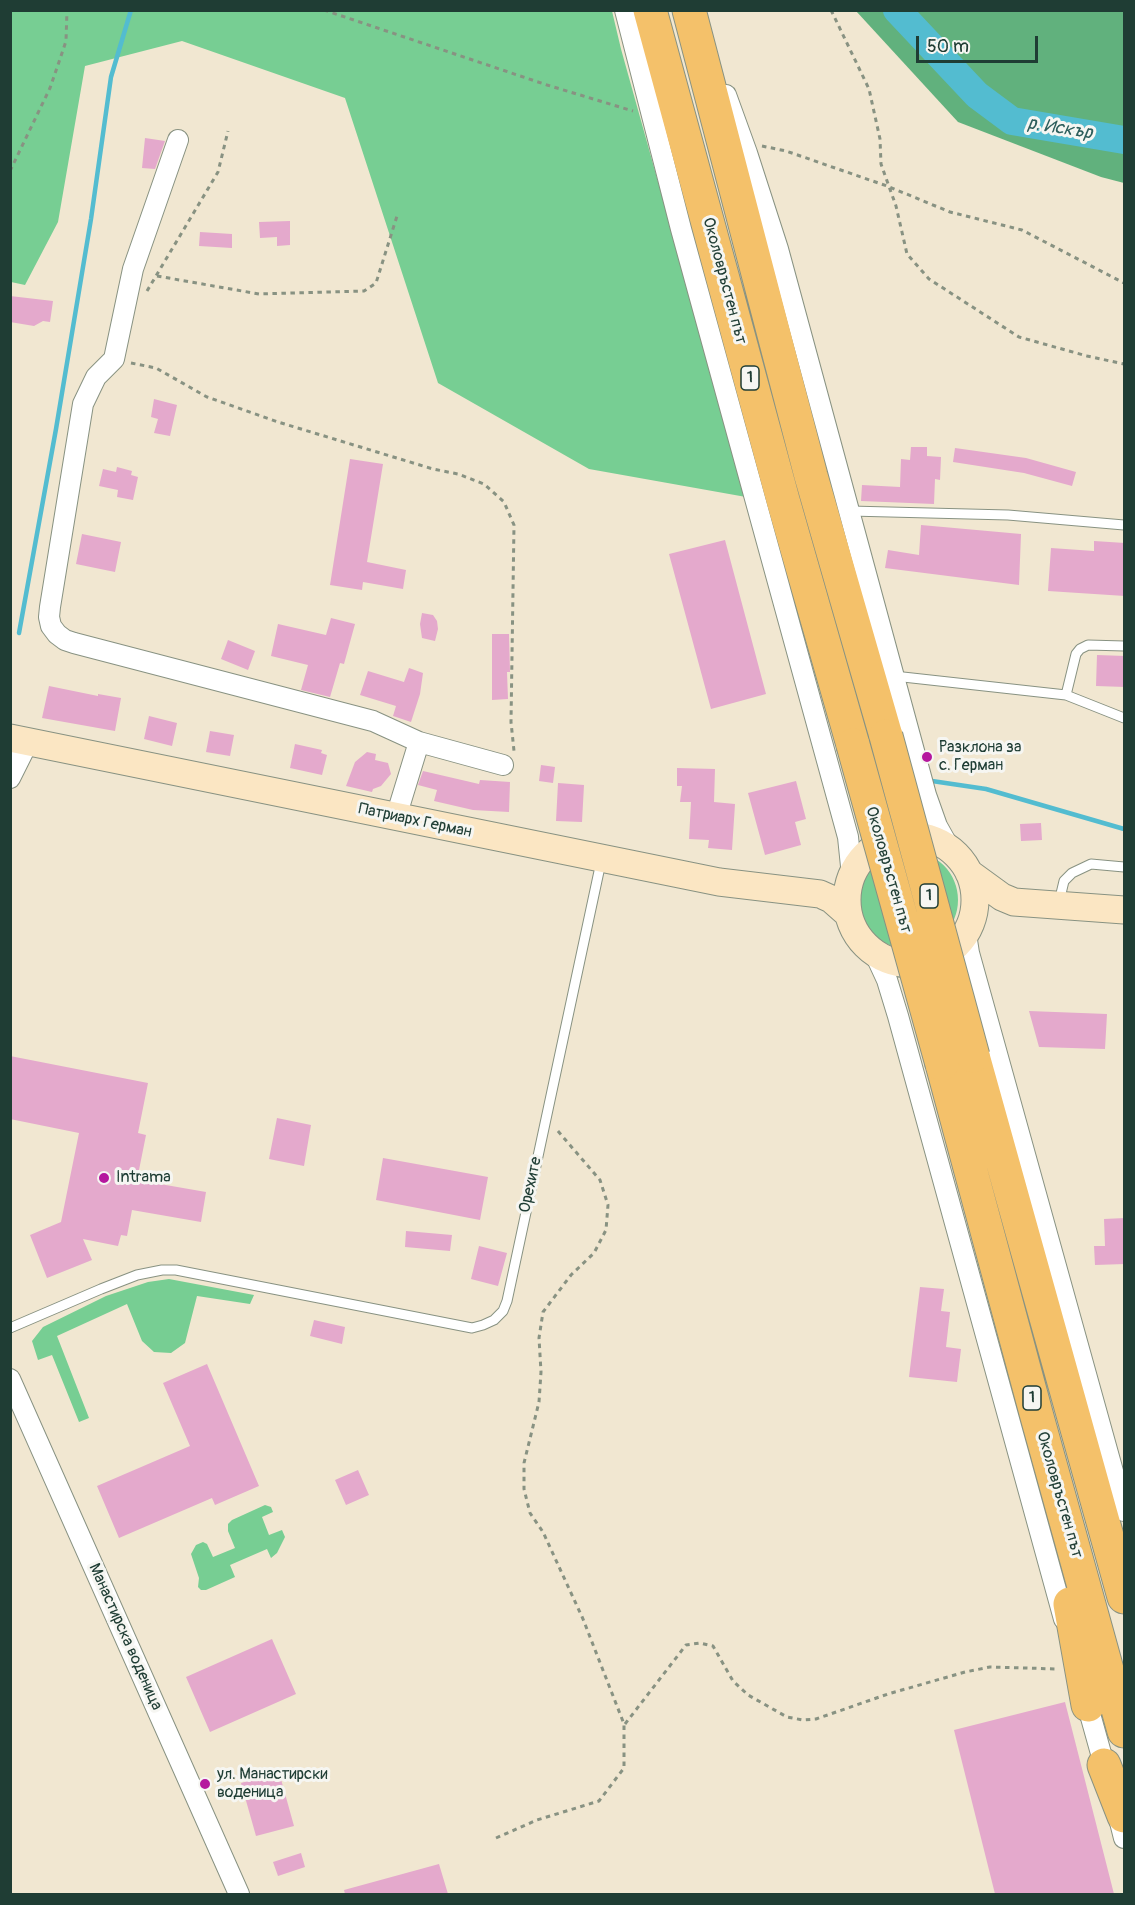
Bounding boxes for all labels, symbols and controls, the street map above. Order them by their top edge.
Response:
scale bar [919,24,1040,62]
text: 50 m [927,35,969,58]
water label: р. Искър [1026,113,1094,145]
street label: Околовръстен път [698,215,750,347]
road number: 1 [741,366,759,390]
place label: Разклона за с. Герман [939,738,1021,776]
marker: Разклона за с. Герман [920,750,934,764]
street label: Патриарх Герман [357,800,473,842]
street label: Околовръстен път [861,805,915,935]
road number: 1 [920,884,938,908]
street label: Орехите [516,1155,546,1215]
place label: Intrama [116,1168,171,1188]
marker: Intrama [97,1171,111,1185]
road number: 1 [1023,1386,1041,1410]
street label: Околовръстен път [1032,1430,1086,1560]
street label: Манастирска воденица [84,1561,166,1713]
place label: ул. Манастирски воденица [217,1765,328,1803]
marker: ул. Манастирски воденица [198,1777,212,1791]

